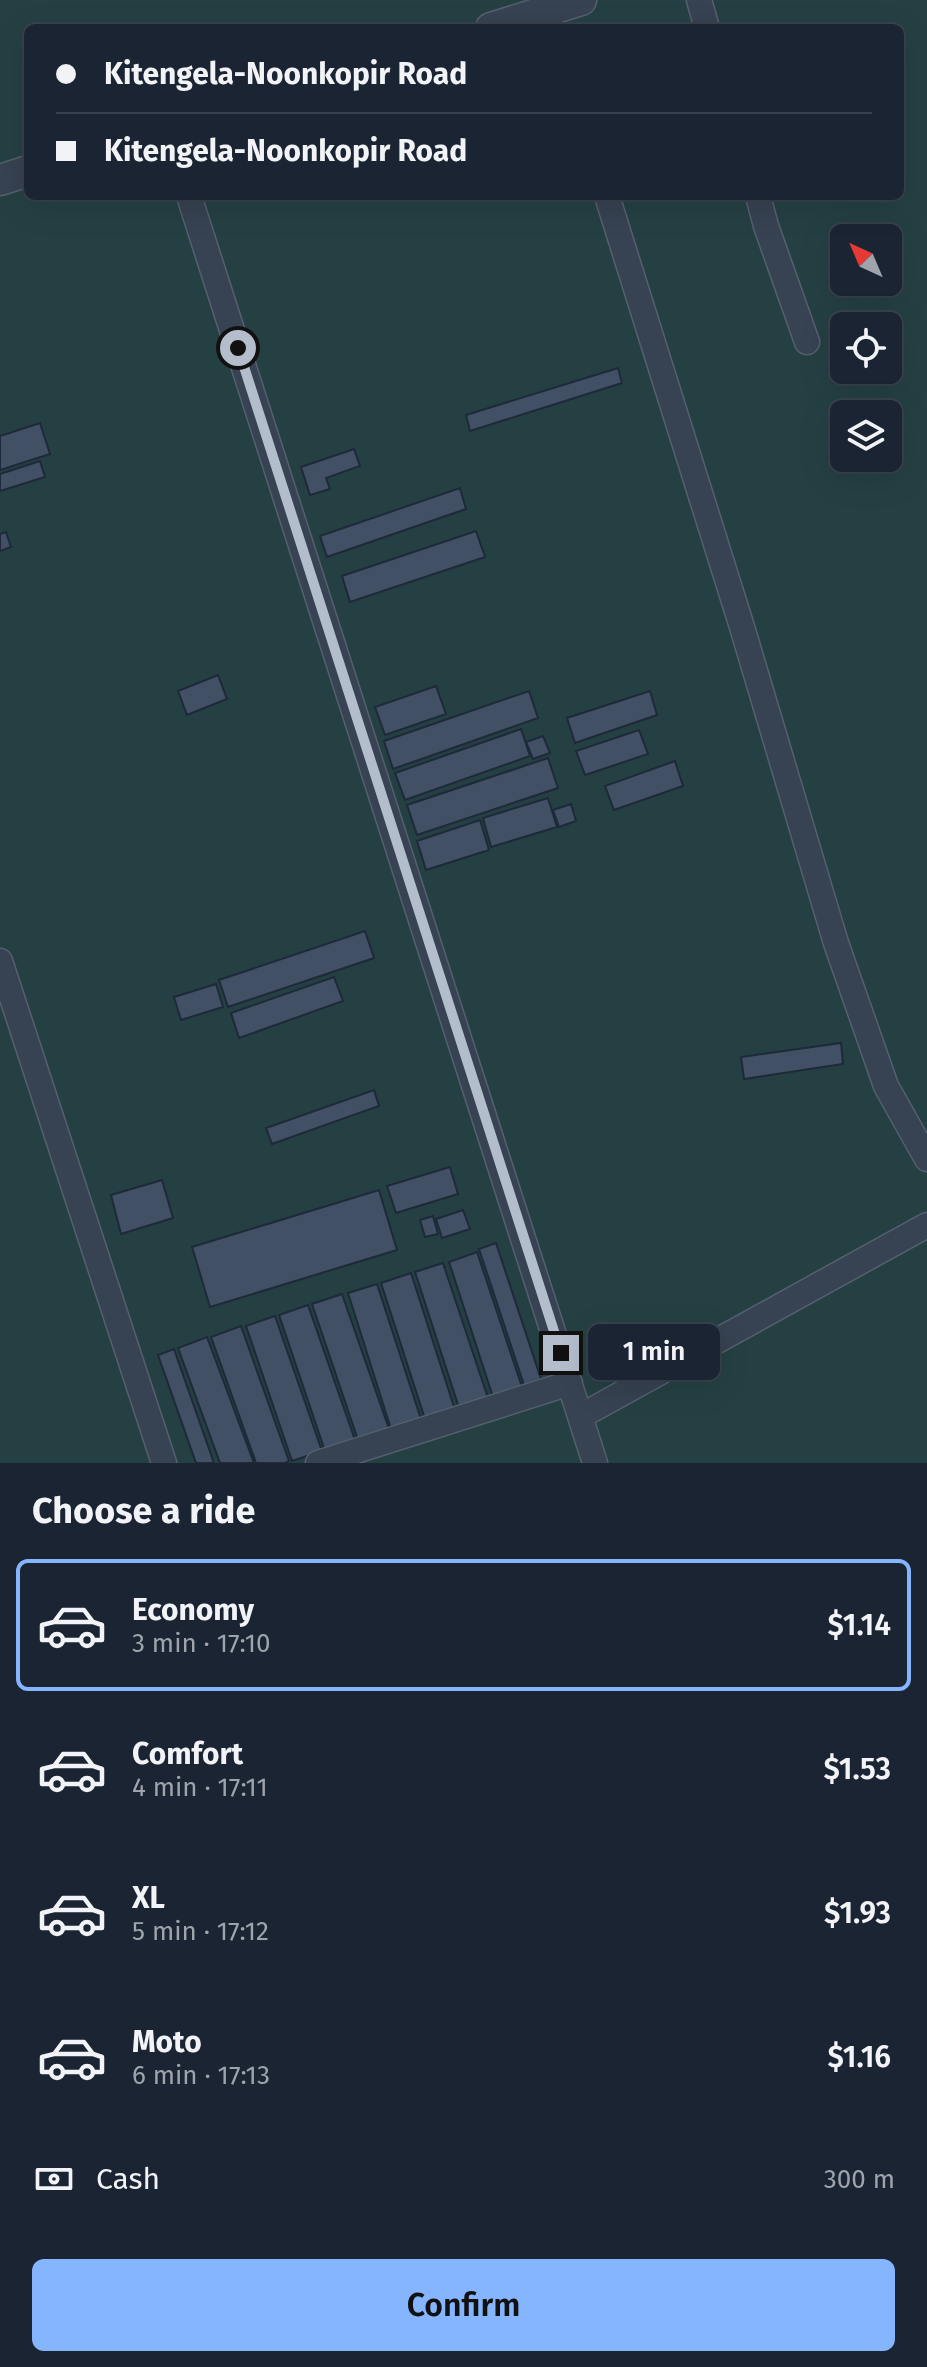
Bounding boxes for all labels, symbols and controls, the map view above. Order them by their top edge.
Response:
text: Kitengela-Noonkopir Road [104,56,467,92]
text: Kitengela-Noonkopir Road [104,133,467,169]
north arrow [830,224,902,296]
map controls [830,224,902,472]
button: locate [830,312,902,384]
route start [220,330,256,366]
button: layers [830,400,902,472]
callout: 1 min [589,1325,721,1381]
route end [543,1335,579,1371]
text: 1 min [623,1336,685,1367]
text: Choose a ride [32,1489,255,1533]
icon: car [36,1589,108,1661]
text: Economy [132,1592,254,1628]
text: $1.14 [827,1607,891,1643]
text: 3 min · 17:10 [132,1628,271,1659]
icon: car [36,1733,108,1805]
text: Comfort [132,1736,243,1772]
text: $1.53 [823,1751,891,1787]
text: 4 min · 17:11 [132,1772,268,1803]
icon: car [36,1877,108,1949]
text: XL [132,1880,165,1916]
text: $1.93 [824,1895,891,1931]
text: 5 min · 17:12 [132,1916,269,1947]
icon: car [36,2021,108,2093]
text: Moto [132,2024,202,2060]
text: $1.16 [827,2039,891,2075]
text: 6 min · 17:13 [132,2060,270,2091]
icon: cash [32,2157,76,2201]
text: Cash [96,2161,160,2197]
text: 300 m [824,2164,895,2195]
button: Confirm [32,2259,895,2351]

